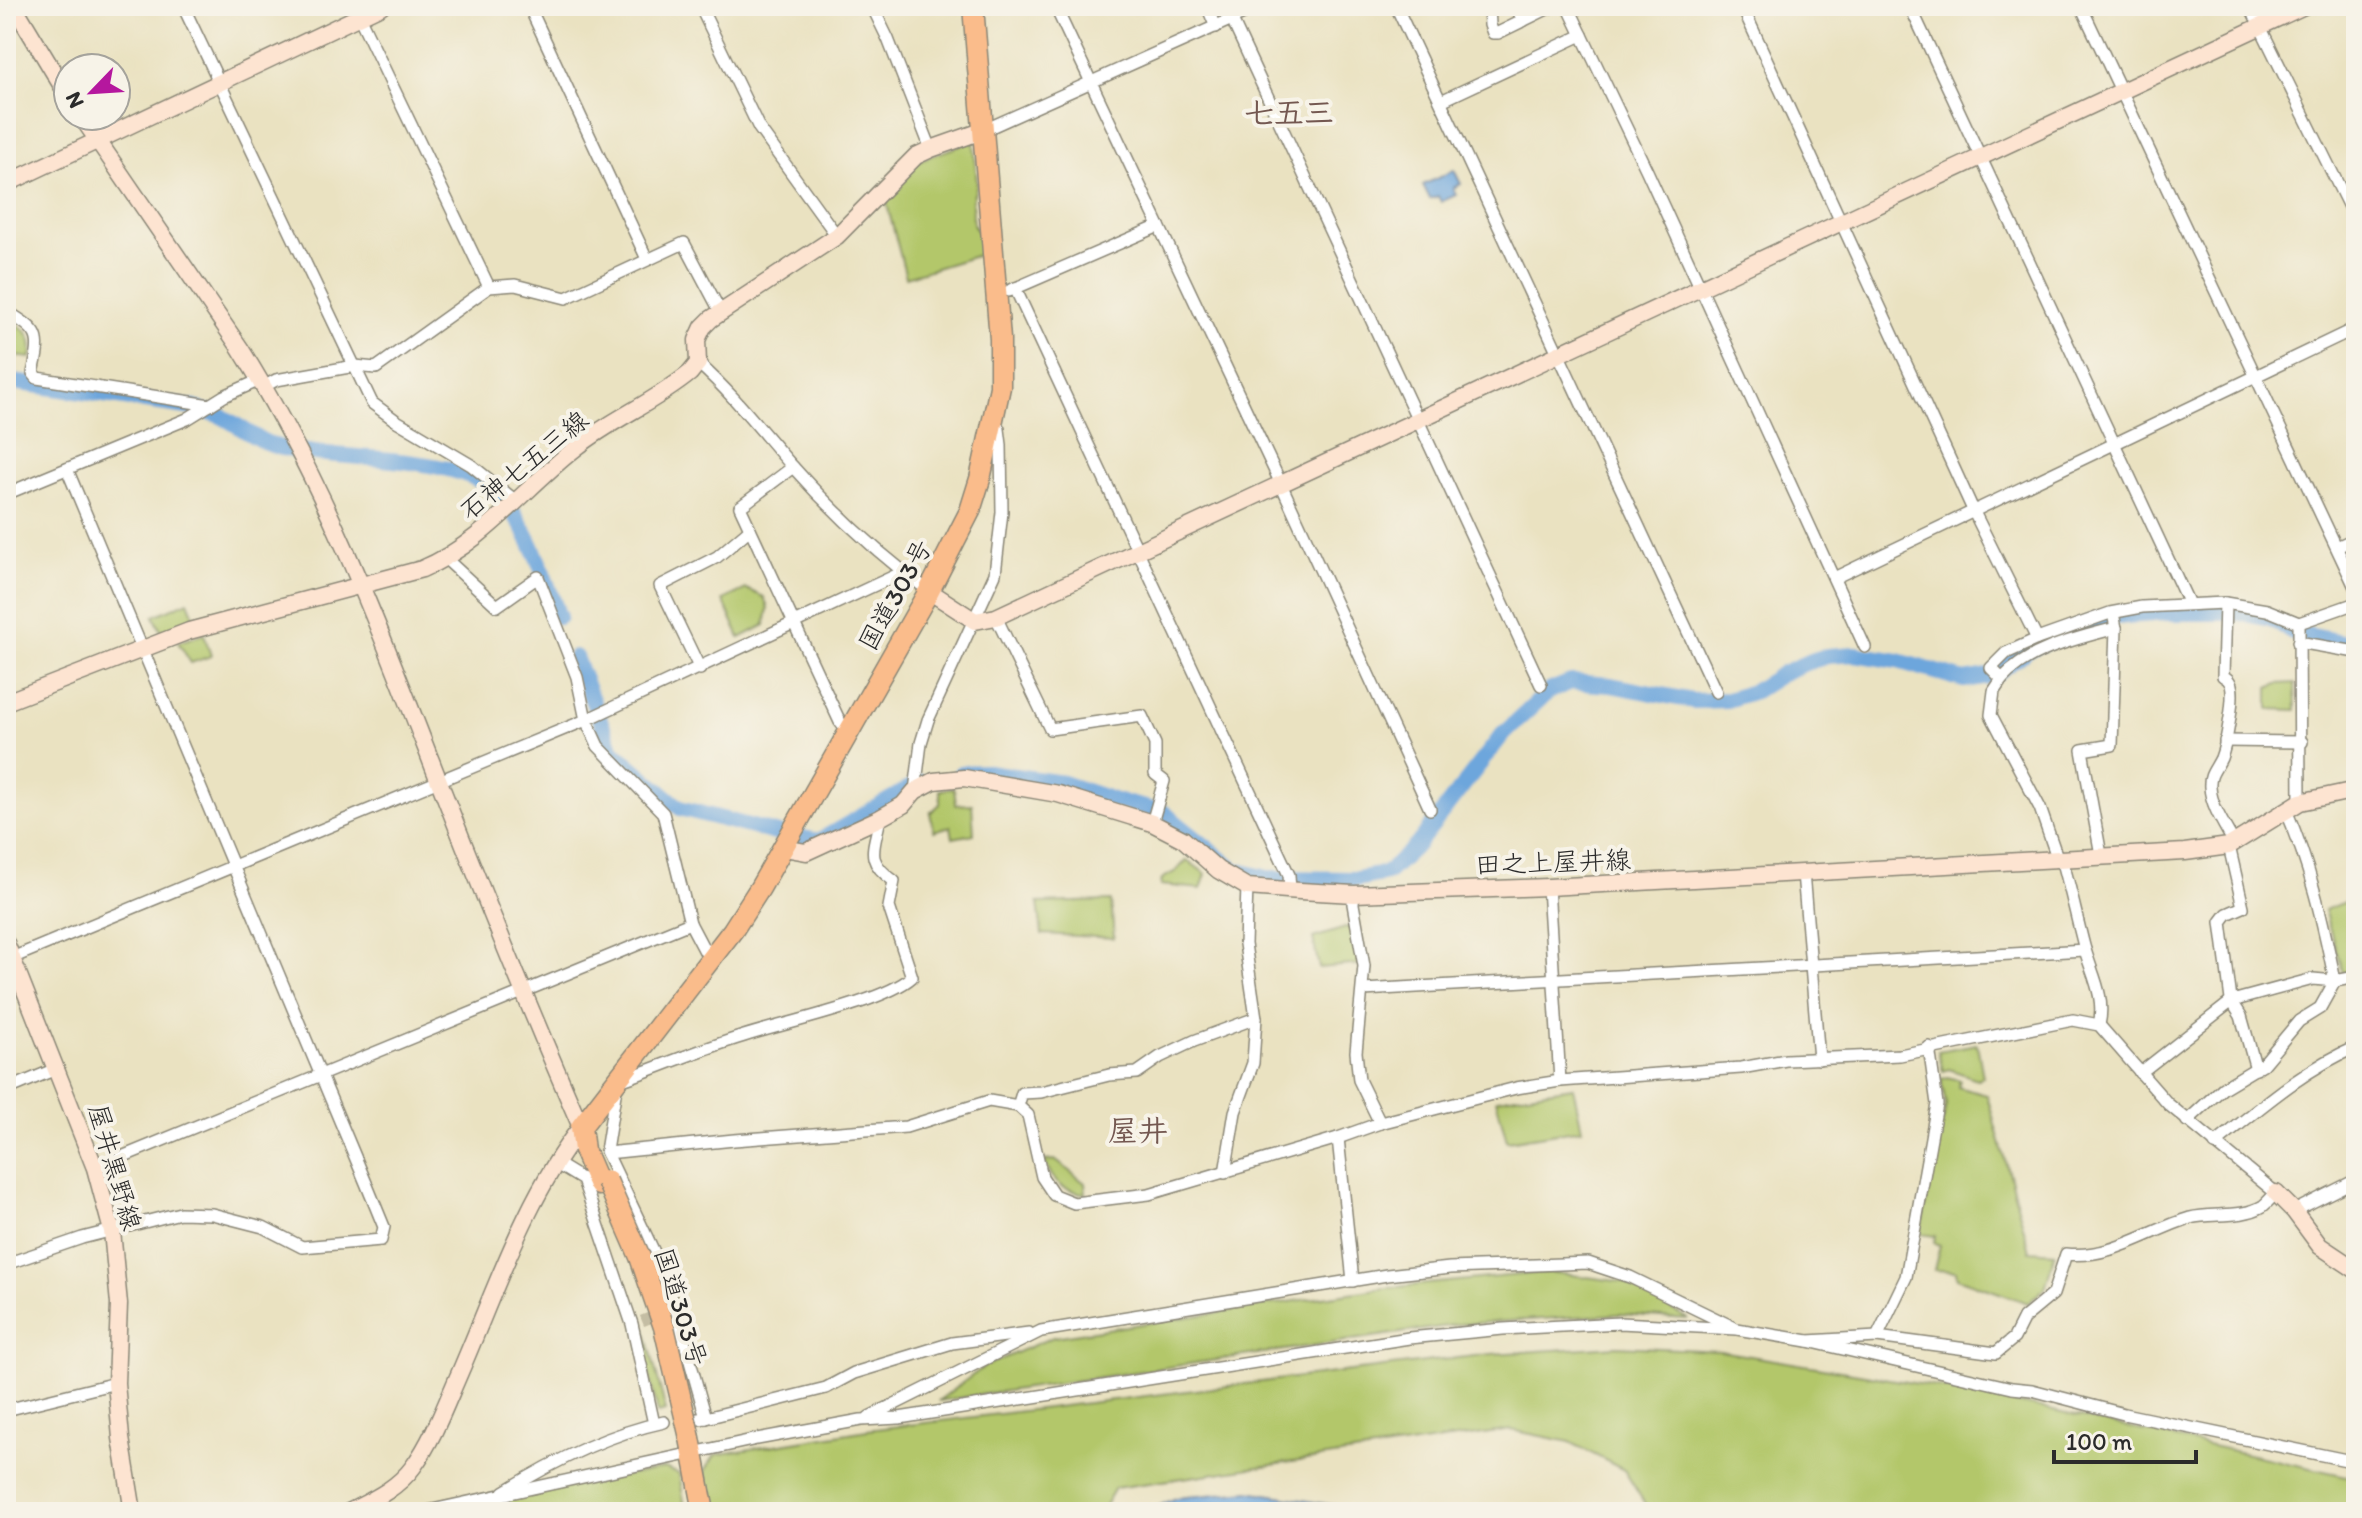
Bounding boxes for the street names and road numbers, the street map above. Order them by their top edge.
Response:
street label: 石神七五三線 [453,403,595,527]
street label: 国道303号 [851,534,939,656]
street label: 田之上屋井線 [1474,843,1632,881]
street label: 屋井黒野線 [82,1100,148,1234]
street label: 国道303号 [648,1244,714,1370]

